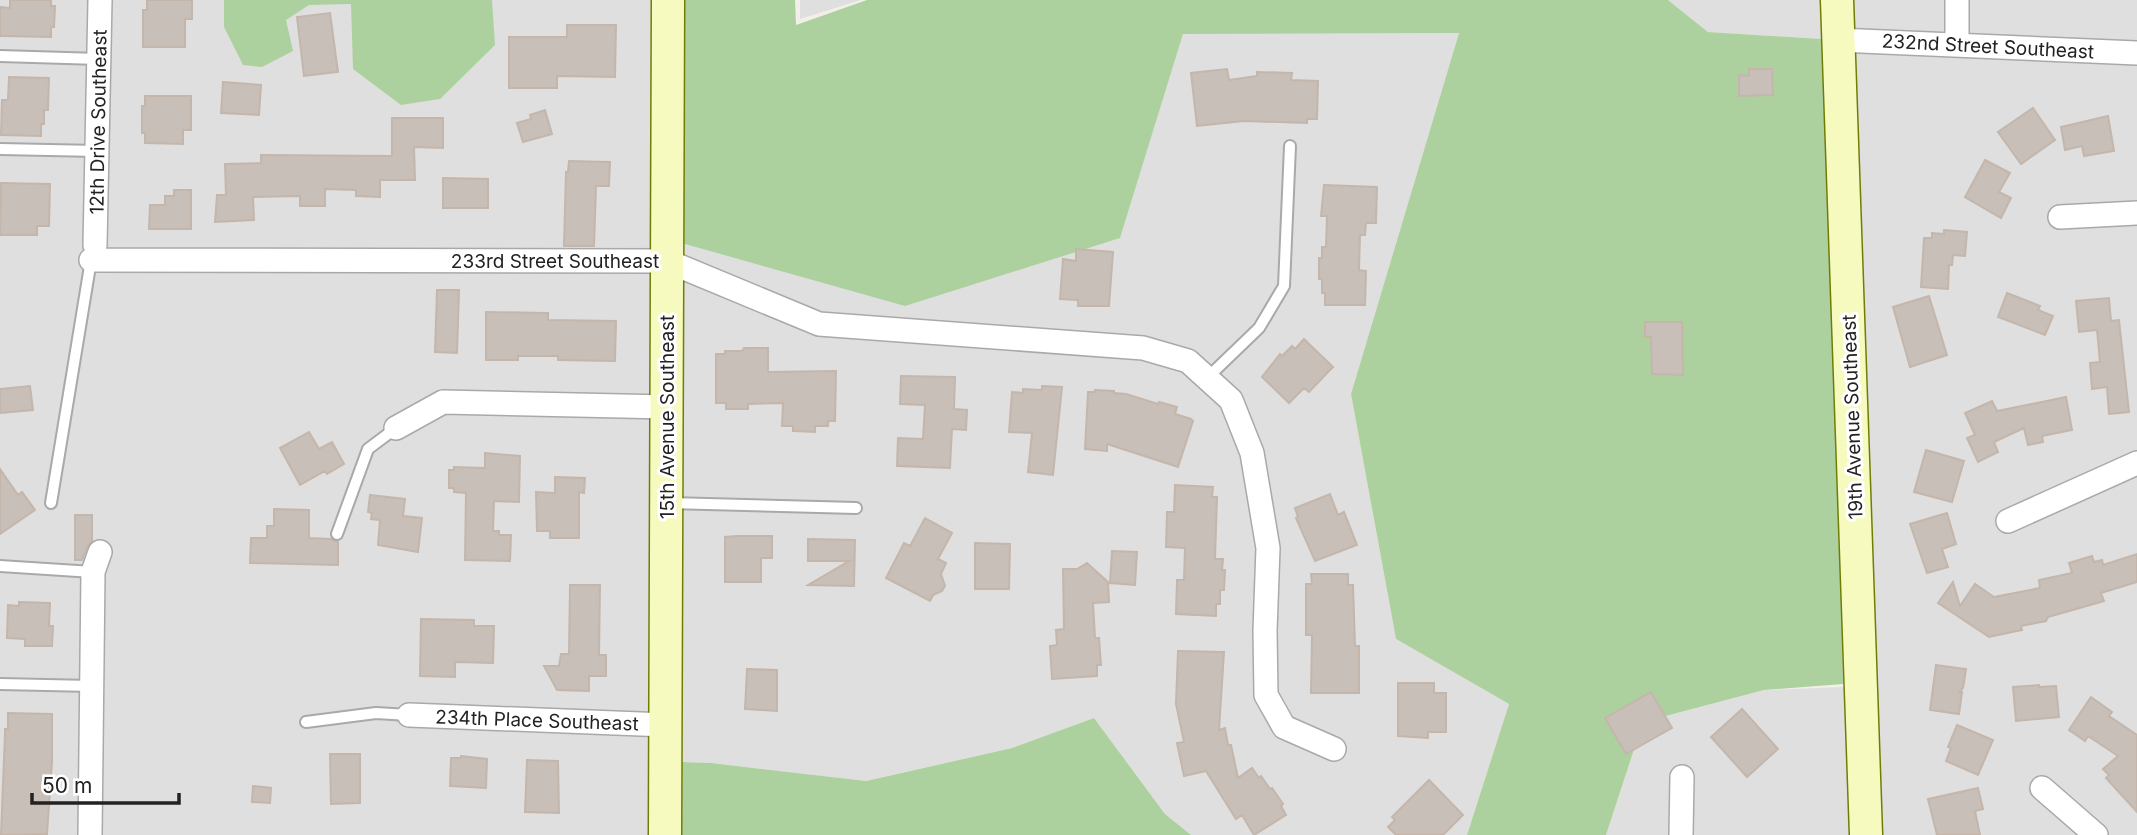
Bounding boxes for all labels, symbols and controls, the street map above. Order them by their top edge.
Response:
street label: 12th Drive Southeast [85,29,112,215]
street label: 232nd Street Southeast [1881,29,2095,64]
street label: 233rd Street Southeast [451,250,659,273]
street label: 19th Avenue Southeast [1837,314,1868,520]
street label: 15th Avenue Southeast [656,315,679,519]
street label: 234th Place Southeast [435,705,639,736]
scale bar [32,762,178,806]
text: 50 m [42,773,92,798]

